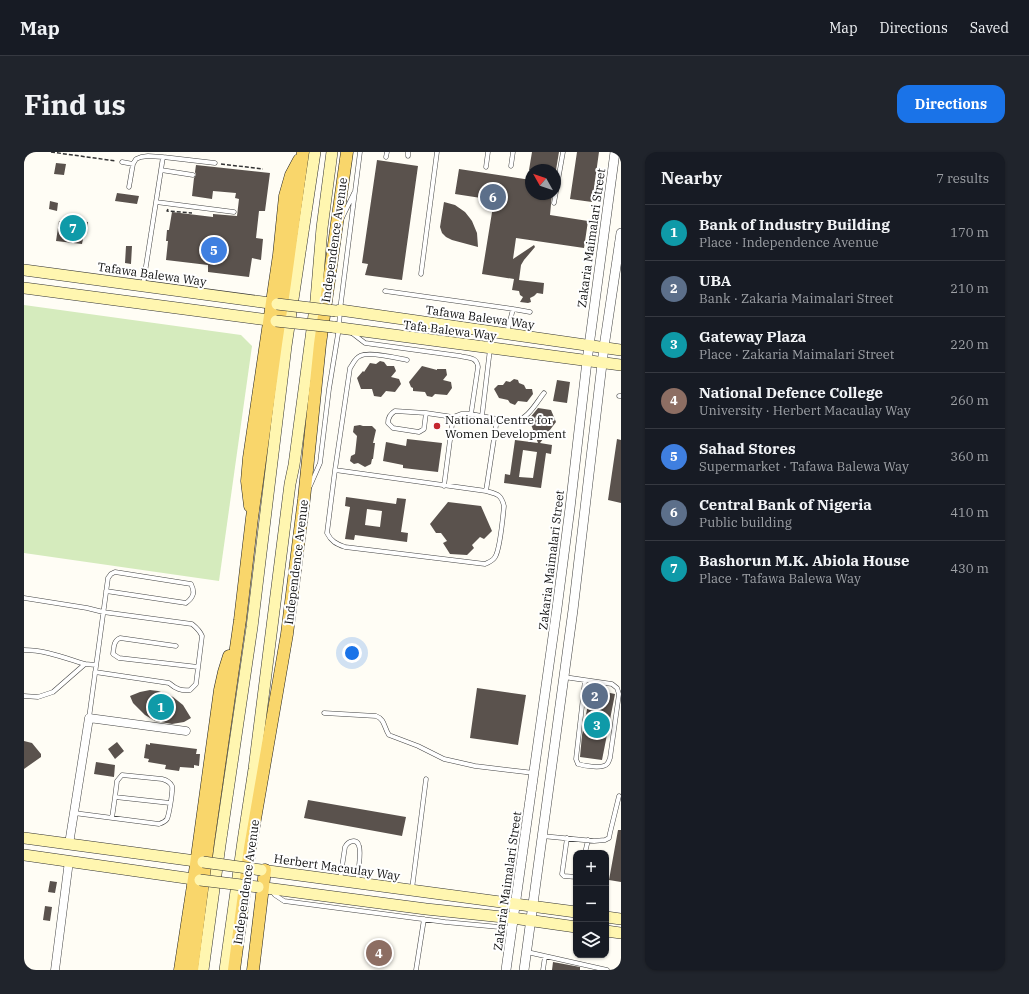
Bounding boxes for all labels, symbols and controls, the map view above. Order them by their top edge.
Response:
text: Map [20,16,60,40]
text: Map [829,19,858,37]
text: Directions [880,19,948,37]
text: Saved [970,19,1009,37]
button: Directions [897,85,1005,123]
text: Find us [24,86,126,123]
north arrow [525,164,561,200]
street label: Zakaria Maimalari Street [574,167,608,309]
text: Nearby [661,167,722,189]
text: 7 results [936,170,989,187]
street label: Independence Avenue [318,177,350,303]
pin: 6 [480,182,506,212]
pin: 7 [60,213,86,243]
text: Bank of Industry Building [699,215,890,234]
text: 1 [670,224,678,241]
text: 170 m [950,224,989,241]
text: Place · Independence Avenue [699,234,878,251]
pin: 5 [201,235,227,265]
street label: Tafawa Balewa Way [97,259,208,289]
text: UBA [699,271,731,290]
text: 2 [670,280,678,297]
text: 210 m [950,280,989,297]
text: Bank · Zakaria Maimalari Street [699,290,893,307]
street label: Tafawa Balewa Way [425,302,536,332]
street label: Tafa Balewa Way [402,317,498,343]
text: Gateway Plaza [699,327,806,346]
text: 3 [670,336,678,353]
text: 220 m [950,336,989,353]
text: Place · Zakaria Maimalari Street [699,346,894,363]
text: National Defence College [699,383,883,402]
text: 4 [670,392,678,409]
text: 260 m [950,392,989,409]
text: University · Herbert Macaulay Way [699,402,911,419]
place label: National Centre for Women Development [445,412,566,441]
marker: National Centre for Women Development [432,421,442,431]
text: Sahad Stores [699,439,796,458]
text: 5 [670,448,678,465]
text: 360 m [950,448,989,465]
text: Supermarket · Tafawa Balewa Way [699,458,909,475]
street label: Zakaria Maimalari Street [535,489,567,631]
text: Central Bank of Nigeria [699,495,872,514]
street label: Independence Avenue [281,499,311,625]
text: 6 [670,504,678,521]
text: 410 m [950,504,989,521]
text: Public building [699,514,792,531]
text: Bashorun M.K. Abiola House [699,551,909,570]
text: 7 [670,560,678,577]
text: 430 m [950,560,989,577]
text: Place · Tafawa Balewa Way [699,570,861,587]
your location [342,643,362,663]
pin: 2 [582,681,608,711]
pin: 1 [148,692,174,722]
pin: 3 [584,710,610,740]
street label: Zakaria Maimalari Street [490,810,524,952]
street label: Independence Avenue [230,819,262,945]
map controls [573,850,609,958]
button: + [573,850,609,886]
street label: Herbert Macaulay Way [273,851,402,883]
button: − [573,886,609,922]
button: layers [573,922,609,958]
pin: 4 [366,938,392,968]

